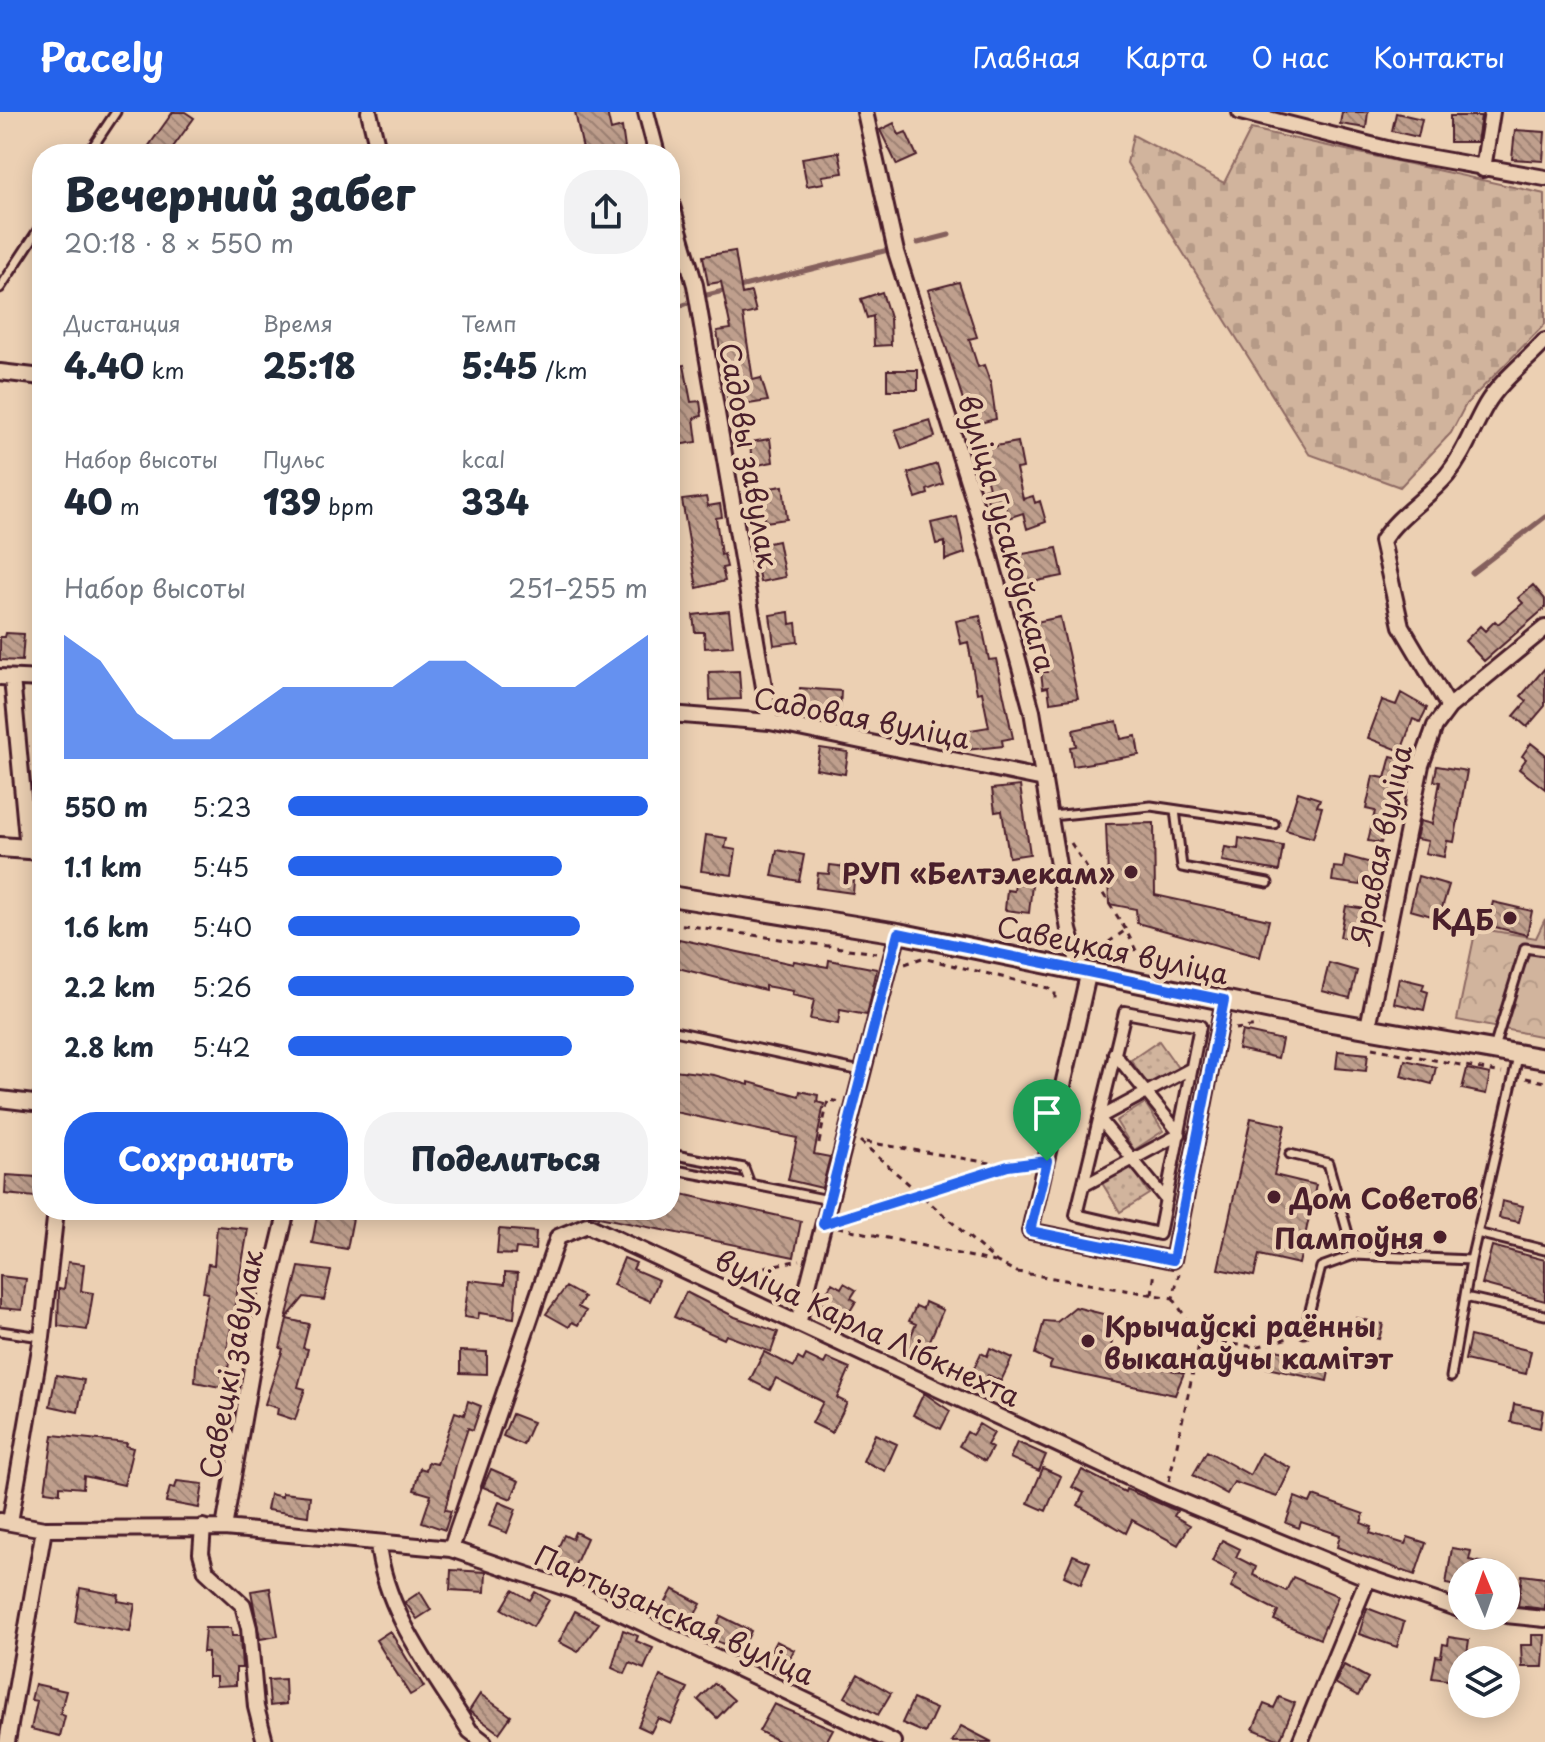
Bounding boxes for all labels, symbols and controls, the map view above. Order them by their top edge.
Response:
text: Pacely [40,28,164,85]
text: Главная [973,35,1081,78]
text: Карта [1125,35,1207,78]
text: О нас [1251,35,1329,78]
text: Контакты [1373,35,1505,78]
text: Вечерний забег [64,160,415,226]
button: share [564,170,648,254]
text: 20:18 · 8 × 550 m [64,223,294,262]
text: Дистанция [64,306,181,339]
text: Время [263,306,333,339]
text: Темп [461,306,517,339]
text: 4.40 [64,339,144,391]
text: 25:18 [263,339,356,391]
text: 5:45 [461,339,538,391]
street label: Садовы завулак [709,339,791,571]
text: km [144,353,185,386]
text: /km [538,353,587,386]
street label: вуліца Гусакоўскага [948,389,1068,677]
text: Набор высоты [64,442,218,475]
text: Пульс [263,442,325,475]
text: kcal [461,442,505,475]
text: 40 [64,475,113,527]
text: 139 [263,475,321,527]
text: 334 [461,475,529,527]
text: m [113,489,140,522]
text: bpm [321,489,374,522]
text: Набор высоты [64,568,246,607]
text: 251–255 m [508,568,648,607]
street label: Садовая вуліца [750,675,975,759]
street label: Яравая вуліца [1338,740,1422,950]
text: 550 m [64,787,148,826]
text: 5:23 [192,787,251,826]
text: 1.1 km [64,847,142,886]
text: 5:45 [192,847,249,886]
place label: РУП «Белтэлекам» [842,851,1115,894]
marker: РУП «Белтэлекам» [1122,863,1140,881]
place label: КДБ [1431,897,1494,940]
street label: Савецкая вуліца [993,903,1234,995]
text: 1.6 km [64,907,149,946]
text: 5:40 [192,907,252,946]
marker: КДБ [1501,909,1519,927]
text: 2.2 km [64,967,155,1006]
text: 5:26 [192,967,252,1006]
text: 2.8 km [64,1027,154,1066]
text: 5:42 [192,1027,251,1066]
pin [1013,1079,1081,1161]
icon: arrive [1025,1091,1069,1135]
button: Сохранить [64,1112,348,1204]
button: Поделиться [364,1112,648,1204]
place label: Дом Советов [1289,1176,1478,1219]
marker: Дом Советов [1265,1188,1283,1206]
place label: Пампоўня [1274,1216,1424,1259]
marker: Пампоўня [1431,1228,1449,1246]
street label: вуліца Карла Лібкнехта [708,1237,1028,1417]
street label: Савецкі завулак [187,1246,273,1482]
place label: Крычаўскі раённы выканаўчы камітэт [1104,1304,1394,1379]
marker: Крычаўскі раённы выканаўчы камітэт [1079,1332,1097,1350]
street label: Партызанская вуліца [528,1533,822,1695]
north arrow [1448,1558,1520,1630]
map controls [1448,1558,1520,1718]
button: layers [1448,1646,1520,1718]

